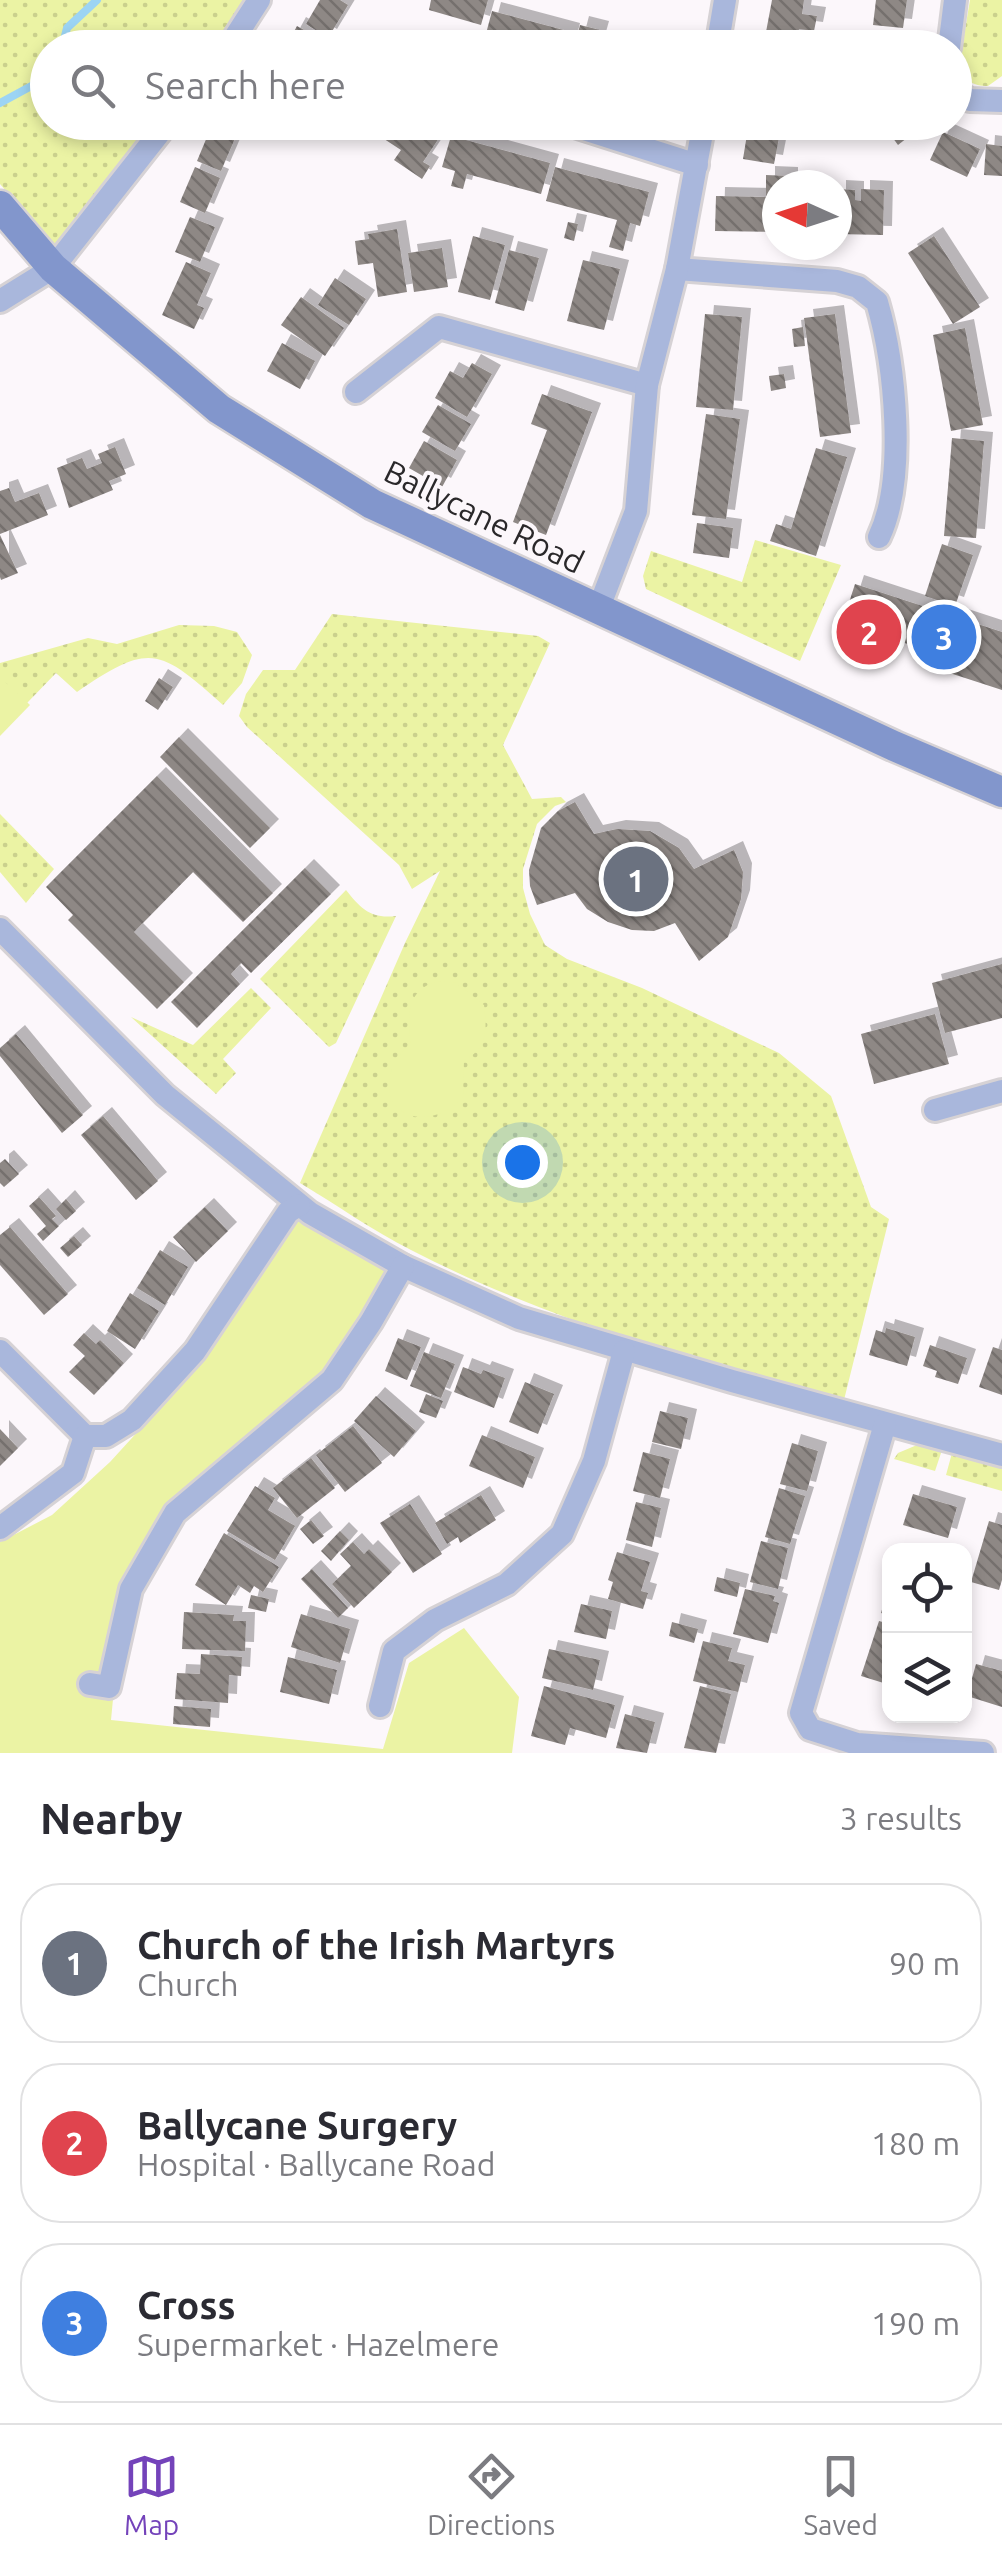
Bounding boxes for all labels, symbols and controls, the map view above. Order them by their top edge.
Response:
search box [30,30,972,140]
icon: search [65,58,120,113]
text: Search here [145,64,346,106]
north arrow [762,170,852,260]
street label: Ballycane Road [379,452,590,580]
pin: 2 [836,594,902,670]
pin: 3 [912,600,976,674]
pin: 1 [604,842,668,916]
your location [497,1137,548,1188]
map controls [882,1543,972,1723]
button: locate [882,1543,972,1633]
button: layers [882,1633,972,1723]
text: Nearby [40,1795,183,1842]
text: 3 results [840,1800,962,1836]
text: Church of the Irish Martyrs [137,1924,615,1966]
text: 1 [65,1945,84,1981]
text: 90 m [889,1945,960,1981]
text: Church [137,1966,238,2002]
text: Ballycane Surgery [137,2104,457,2146]
text: 2 [65,2125,84,2161]
text: 180 m [871,2125,960,2161]
text: Hospital · Ballycane Road [137,2146,495,2182]
text: Cross [137,2284,235,2326]
text: 3 [65,2305,84,2341]
text: 190 m [871,2305,960,2341]
text: Supermarket · Hazelmere [137,2326,499,2362]
tab: Map [124,2449,179,2540]
tab: Directions [427,2449,555,2540]
tab: Saved [803,2449,878,2540]

